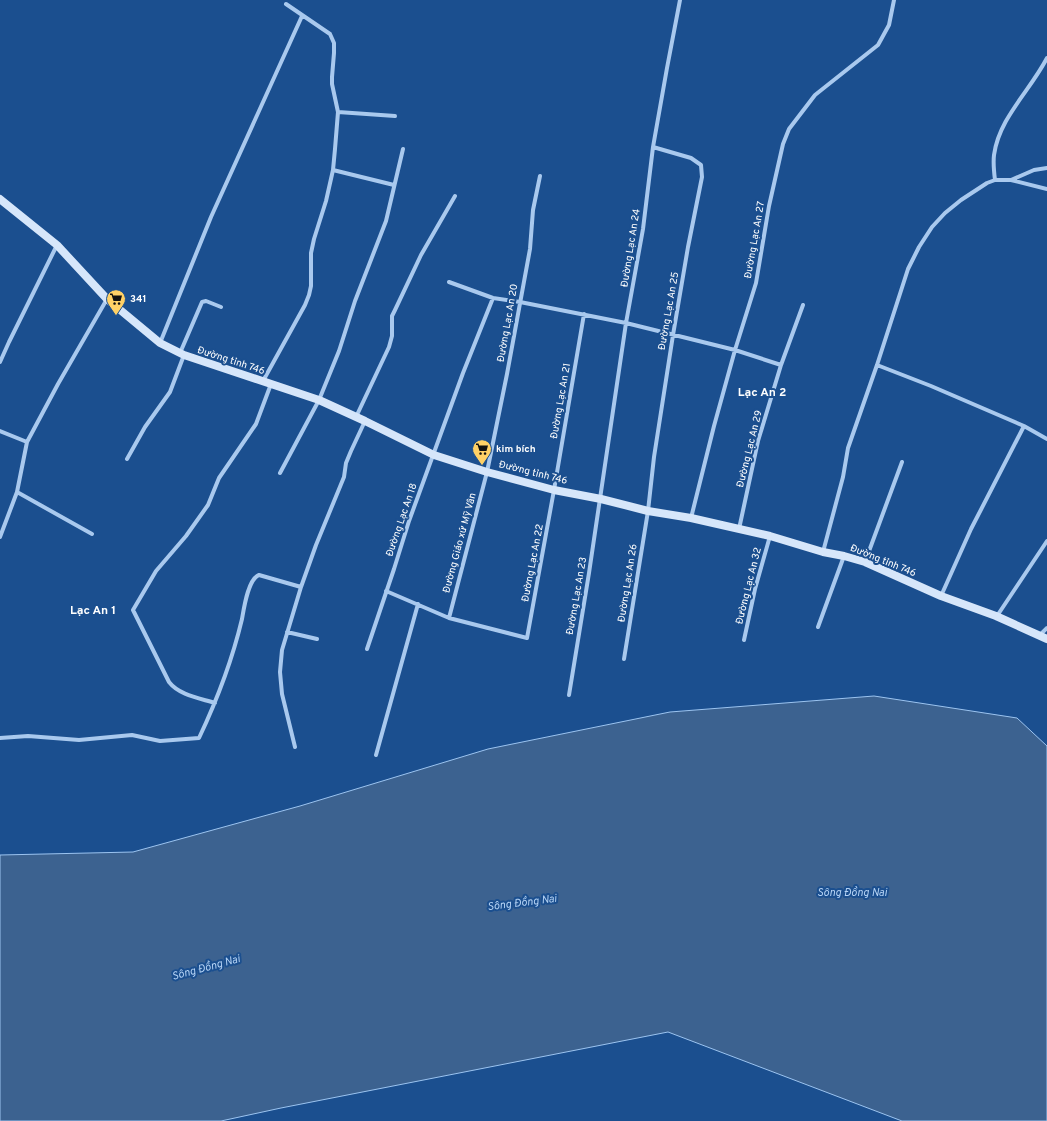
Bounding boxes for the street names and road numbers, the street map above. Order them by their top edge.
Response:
street label: Đường Lạc An 27 [742,200,768,280]
street label: Đường Lạc An 24 [618,208,644,288]
street label: Đường Lạc An 25 [656,271,682,351]
street label: Đường Lạc An 20 [495,283,521,363]
street label: Đường tỉnh 746 [196,344,266,378]
street label: Đường Lạc An 21 [548,362,574,440]
street label: Đường Lạc An 29 [734,409,766,489]
street label: Đường tỉnh 746 [497,458,569,488]
street label: Đường Lạc An 18 [383,482,421,558]
street label: Đường Giáo xứ Mỹ Vân [440,492,480,594]
street label: Đường Lạc An 22 [519,523,547,603]
street label: Đường tỉnh 746 [848,542,918,580]
street label: Đường Lạc An 26 [615,543,641,623]
street label: Đường Lạc An 32 [733,546,765,626]
street label: Đường Lạc An 23 [564,556,590,636]

